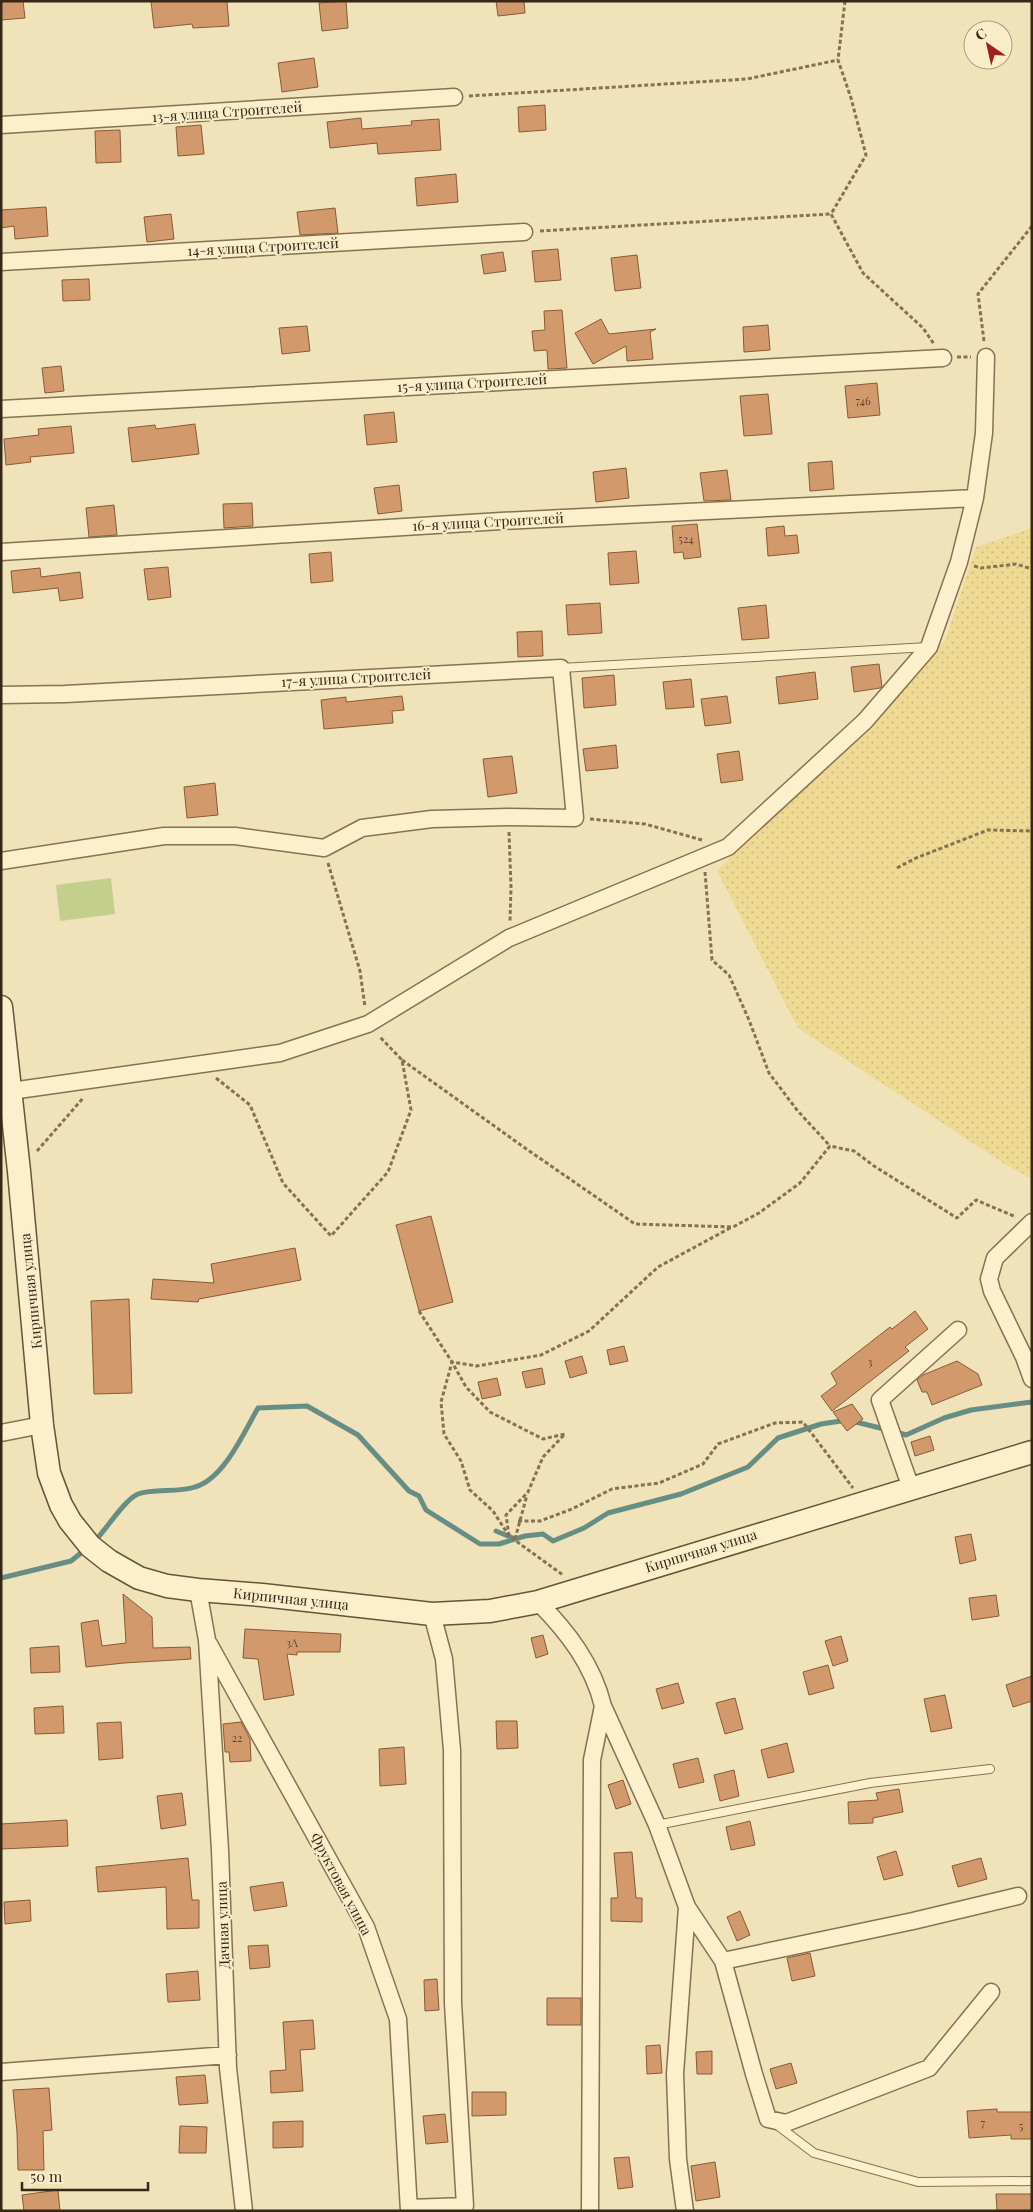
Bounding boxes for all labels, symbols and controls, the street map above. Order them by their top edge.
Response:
north arrow [963,20,1013,70]
text: С [971,23,990,44]
street label: 13-я улица Строителей [151,97,303,126]
street label: 14-я улица Строителей [187,233,339,260]
street label: 15-я улица Строителей [396,369,548,396]
house number: 746 [855,393,871,408]
street label: 16-я улица Строителей [412,508,565,535]
house number: 524 [678,531,694,546]
street label: 17-я улица Строителей [281,664,432,691]
street label: Кирпичная улица [15,1232,46,1350]
house number: 3 [868,1354,873,1369]
street label: Кирпичная улица [643,1524,759,1577]
street label: Кирпичная улица [232,1583,350,1614]
house number: 3А [286,1635,298,1650]
house number: 22 [232,1730,242,1745]
street label: Фруктовая улица [306,1829,377,1938]
street label: Дачная улица [211,1881,234,1969]
house number: 7 [981,2115,986,2130]
house number: 5 [1019,2118,1024,2133]
scale bar [22,2160,149,2192]
text: 50 m [30,2166,63,2186]

